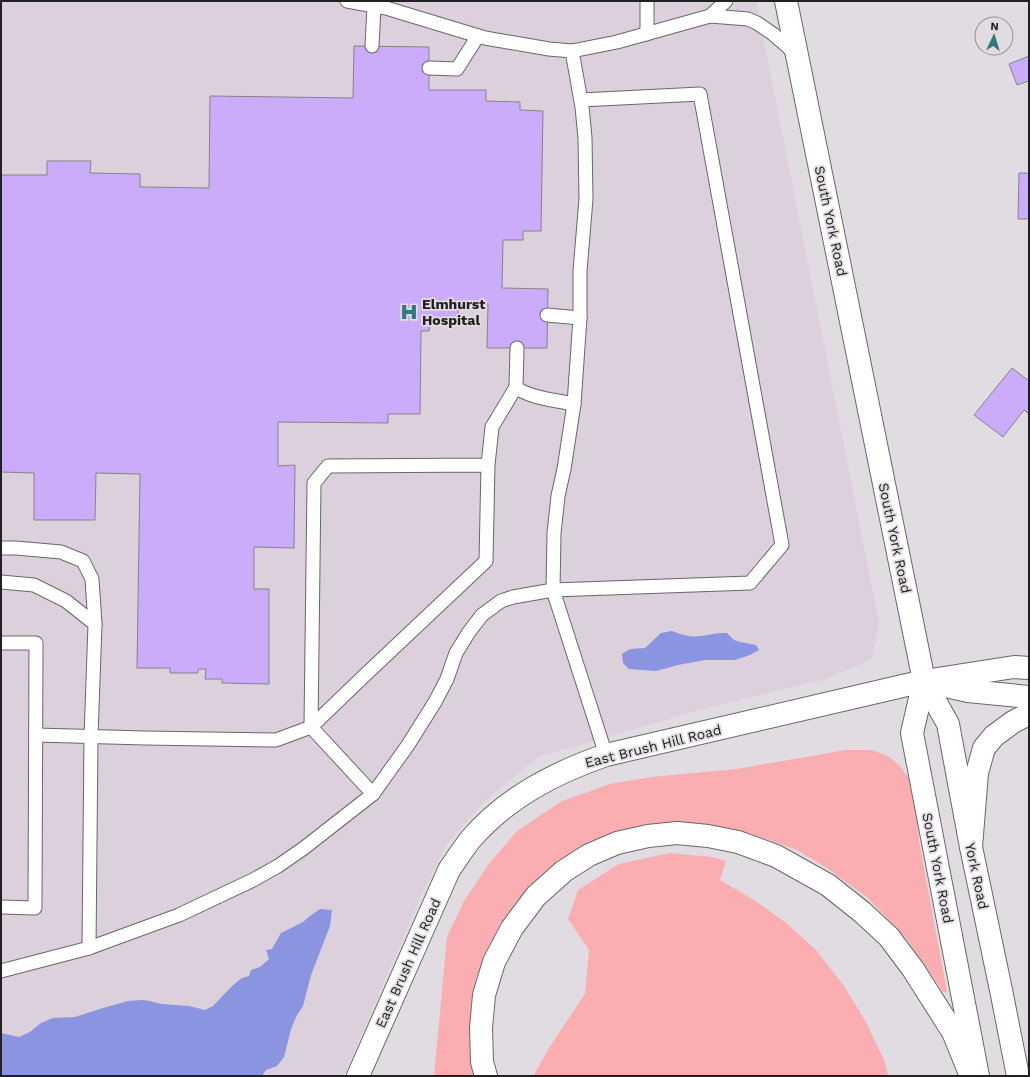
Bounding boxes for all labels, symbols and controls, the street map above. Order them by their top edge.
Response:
north arrow [974,16,1014,56]
text: N [990,20,999,33]
street label: South York Road [811,164,851,278]
place label: Elmhurst Hospital [422,296,485,328]
hospital icon: Elmhurst Hospital [399,302,419,322]
street label: South York Road [875,481,915,595]
street label: East Brush Hill Road [583,721,723,771]
street label: South York Road [919,811,957,925]
street label: York Road [962,841,992,911]
street label: East Brush Hill Road [372,896,444,1030]

